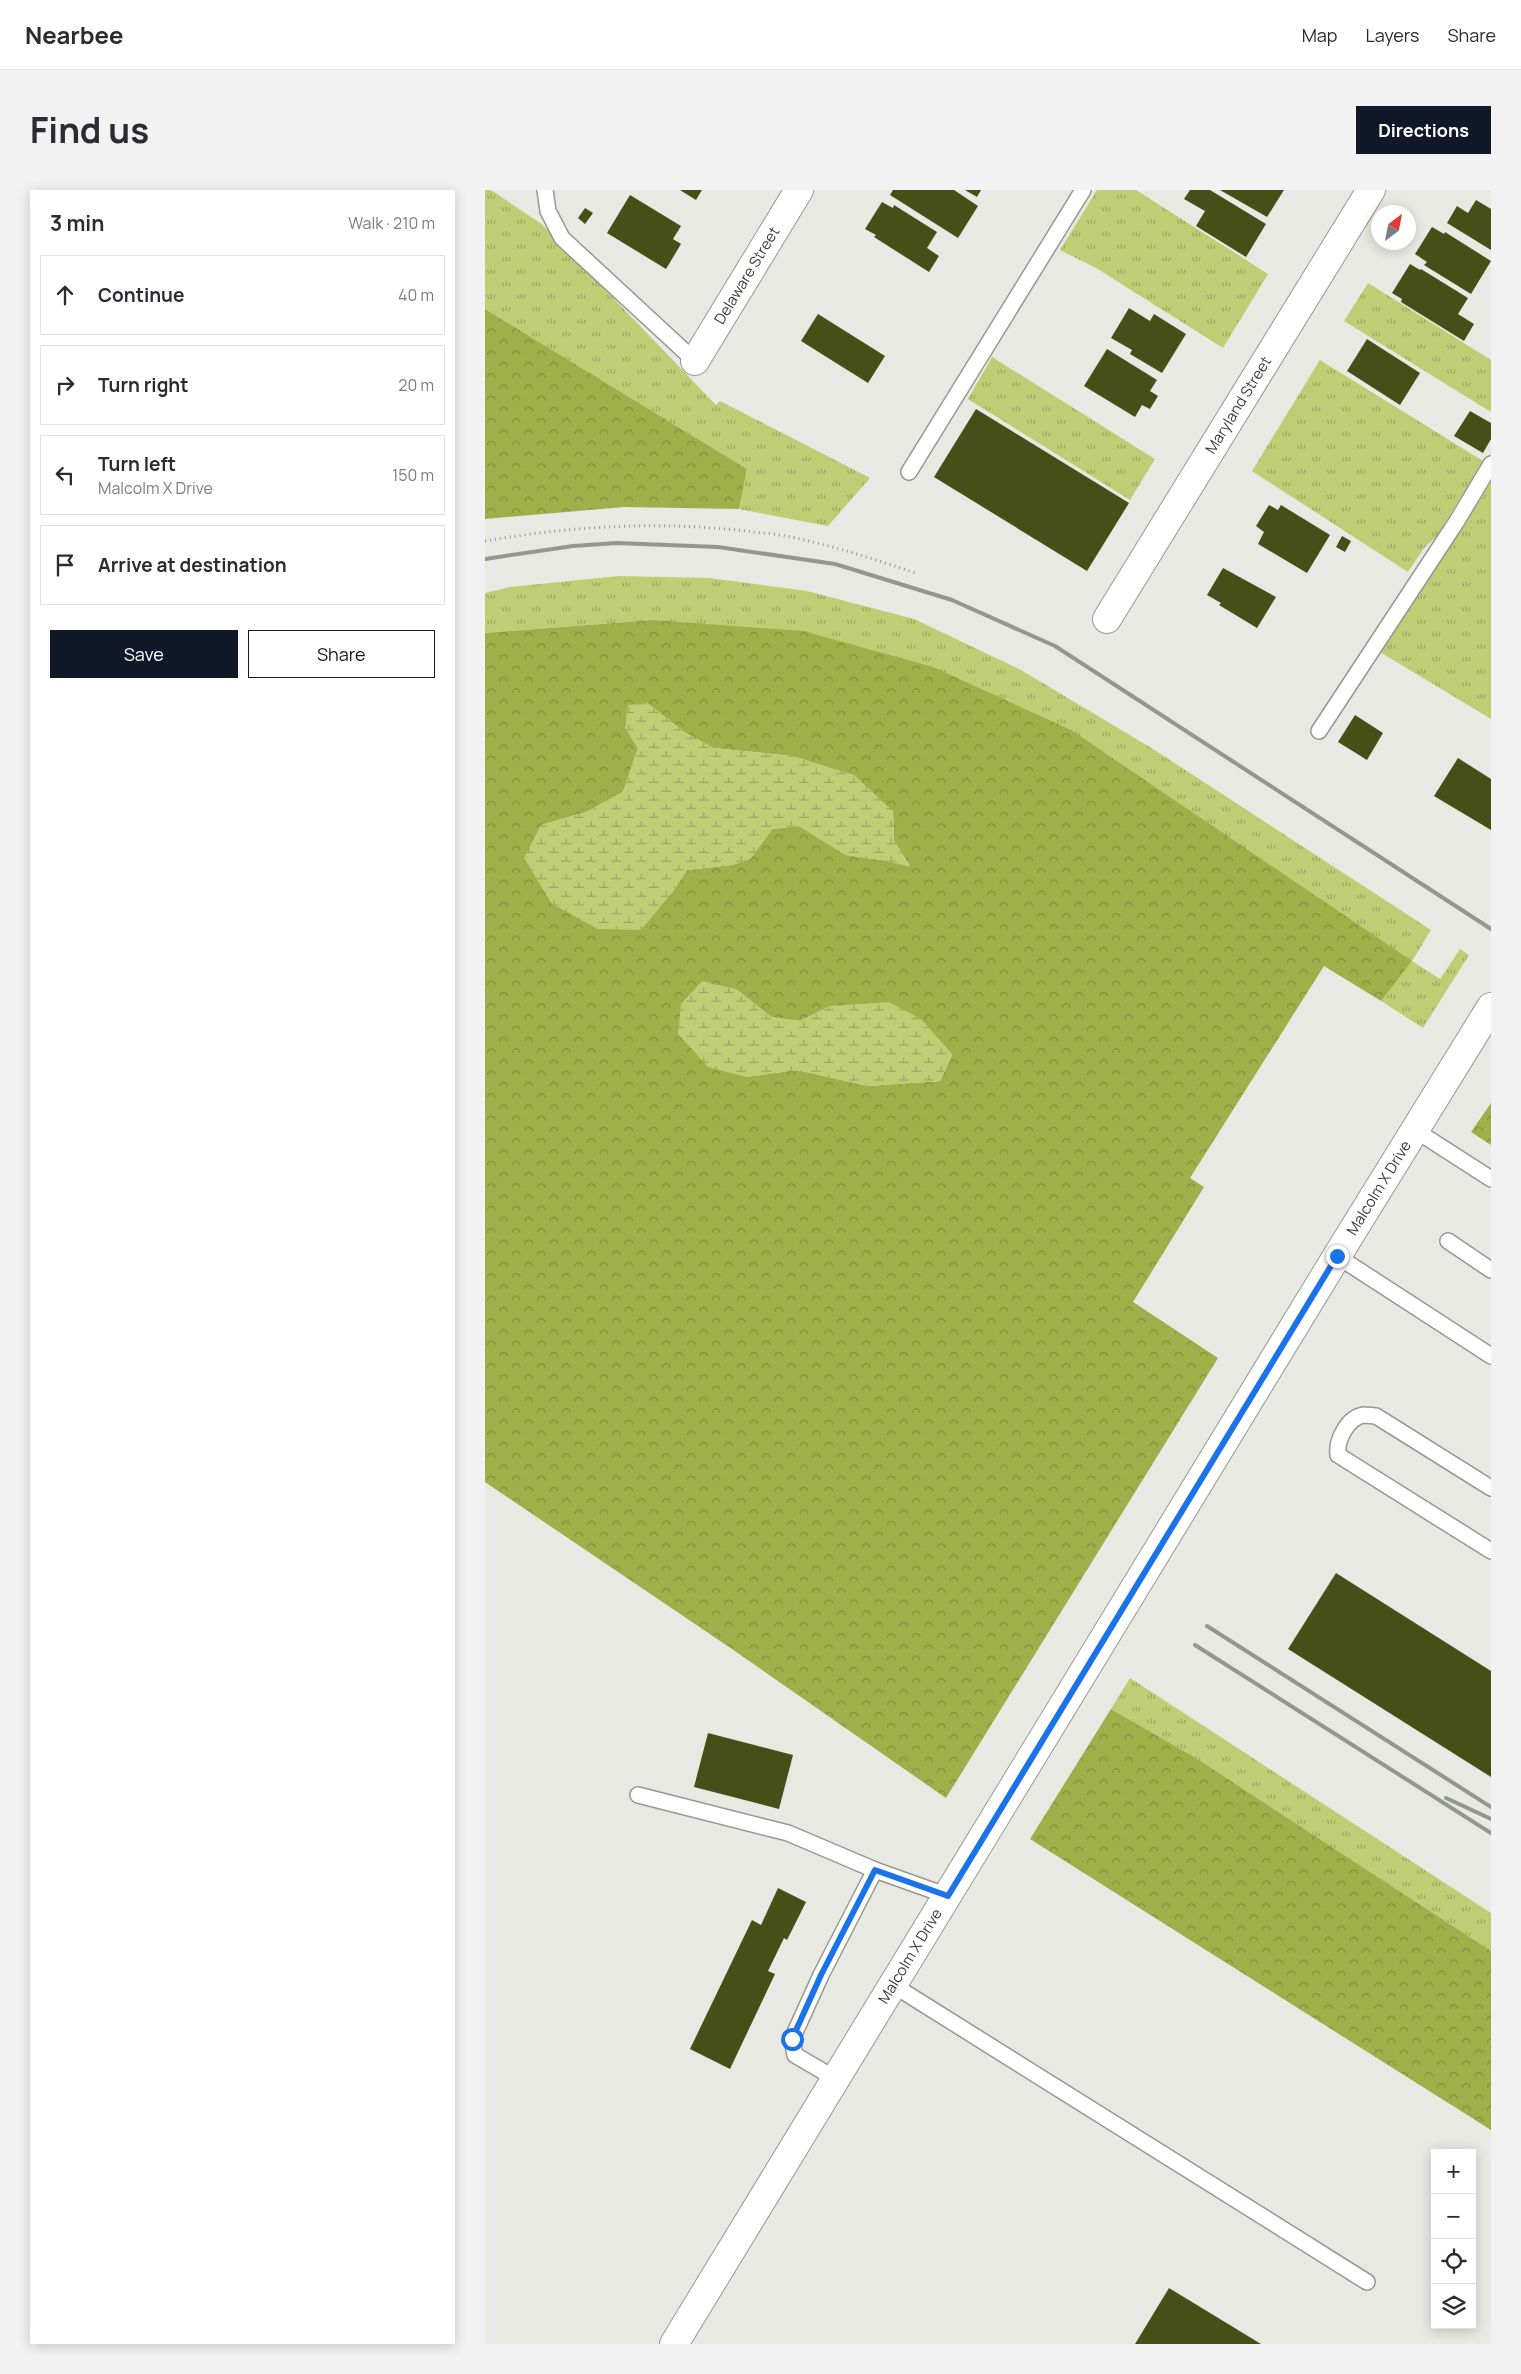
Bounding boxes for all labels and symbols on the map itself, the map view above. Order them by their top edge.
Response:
north arrow [1371,205,1416,250]
street label: Delaware Street [709,222,784,328]
street label: Maryland Street [1200,352,1276,458]
street label: Malcolm X Drive [1341,1136,1416,1239]
route end [1326,1245,1349,1268]
street label: Malcolm X Drive [873,1904,947,2008]
route start [781,2028,804,2051]

